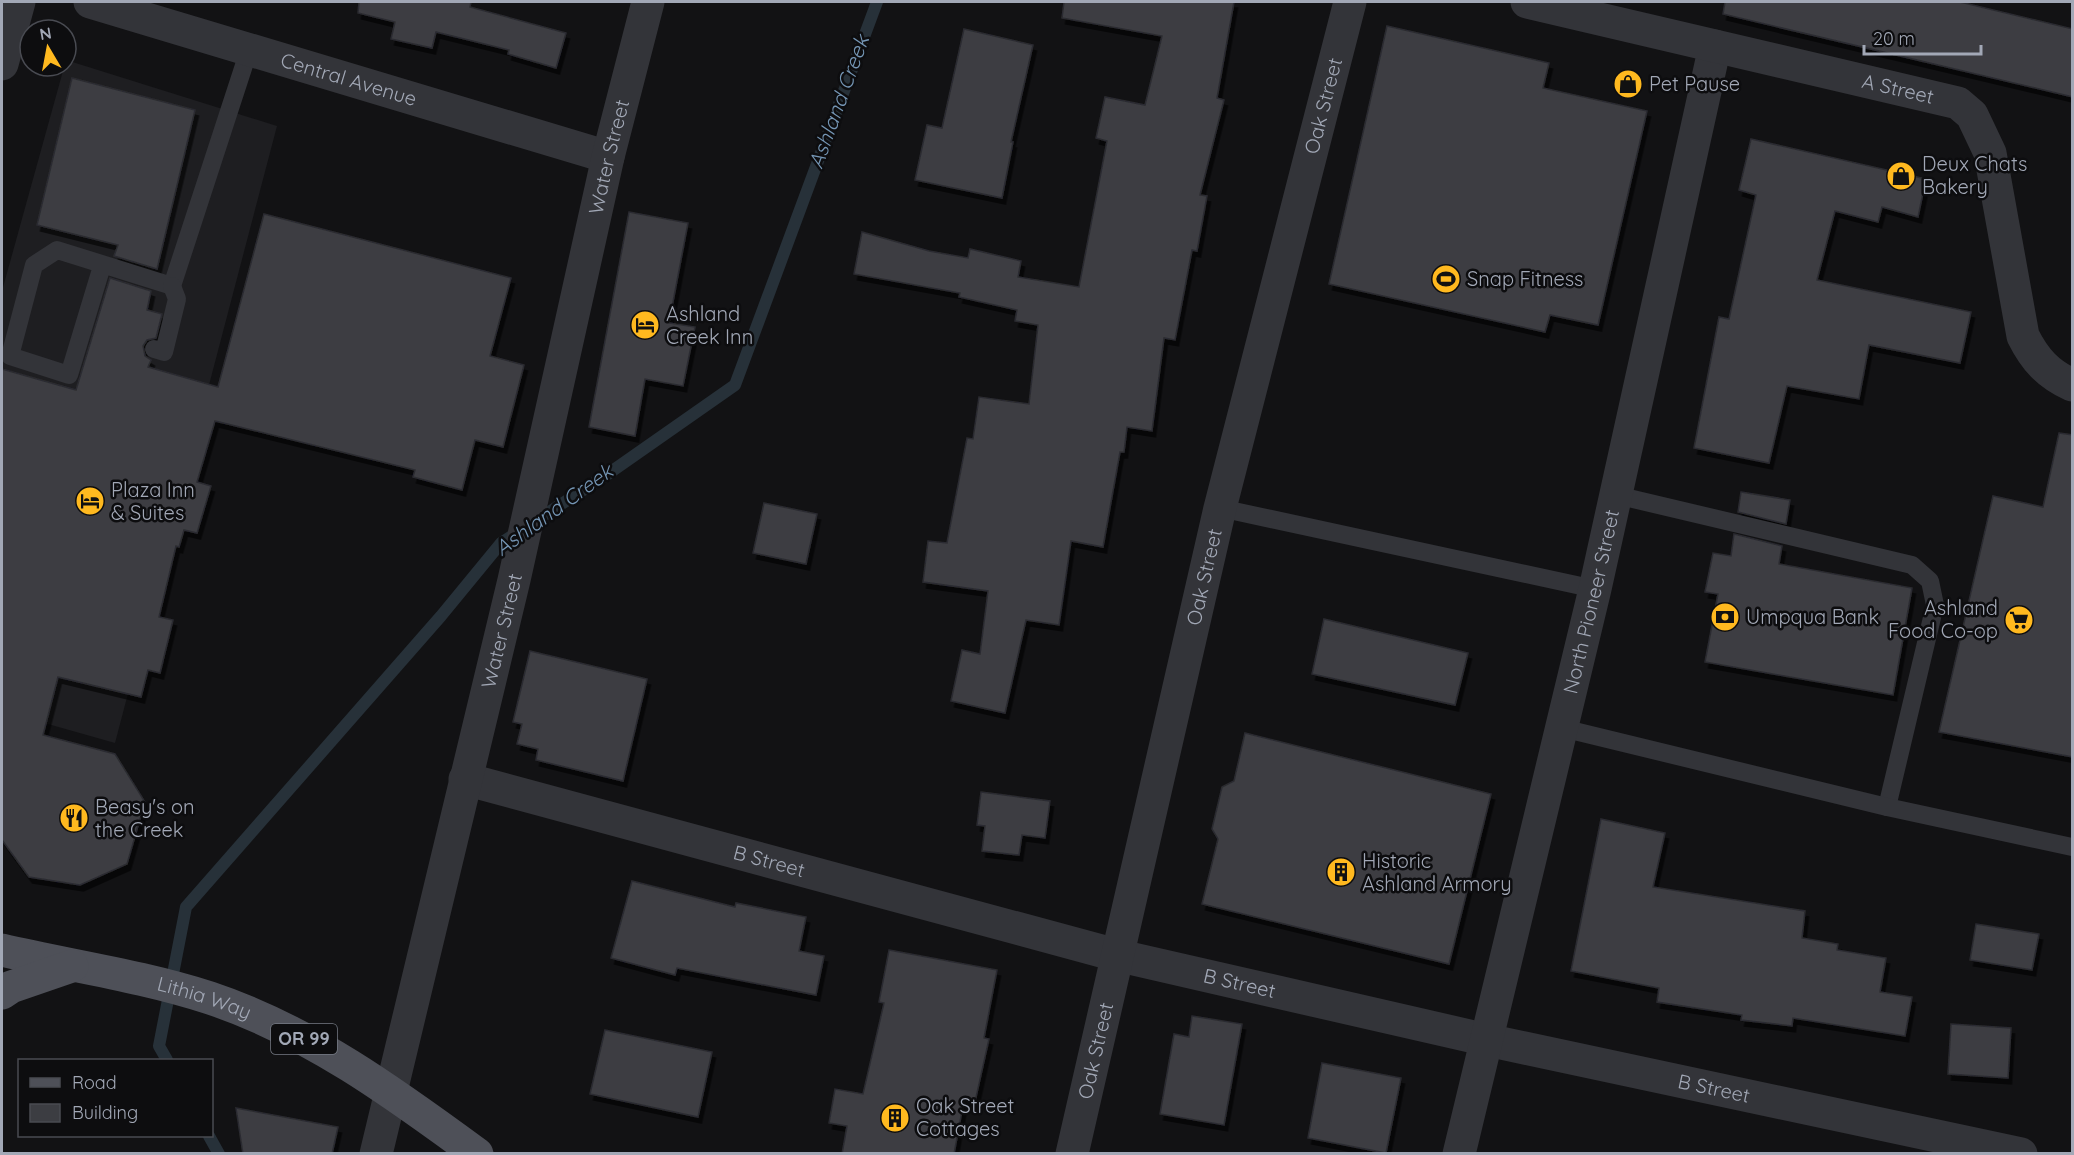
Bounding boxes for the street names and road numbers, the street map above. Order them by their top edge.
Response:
street label: Central Avenue [278,47,420,111]
street label: Oak Street [1299,55,1347,156]
street label: A Street [1860,68,1937,109]
street label: Water Street [583,97,634,216]
street label: North Pioneer Street [1557,507,1624,696]
street label: Oak Street [1181,526,1227,628]
street label: Water Street [475,571,527,691]
street label: B Street [731,839,808,882]
street label: B Street [1201,962,1278,1003]
street label: Lithia Way [155,971,255,1024]
street label: Oak Street [1072,1000,1118,1101]
road number: OR 99 [271,1024,337,1054]
street label: B Street [1676,1068,1753,1108]

